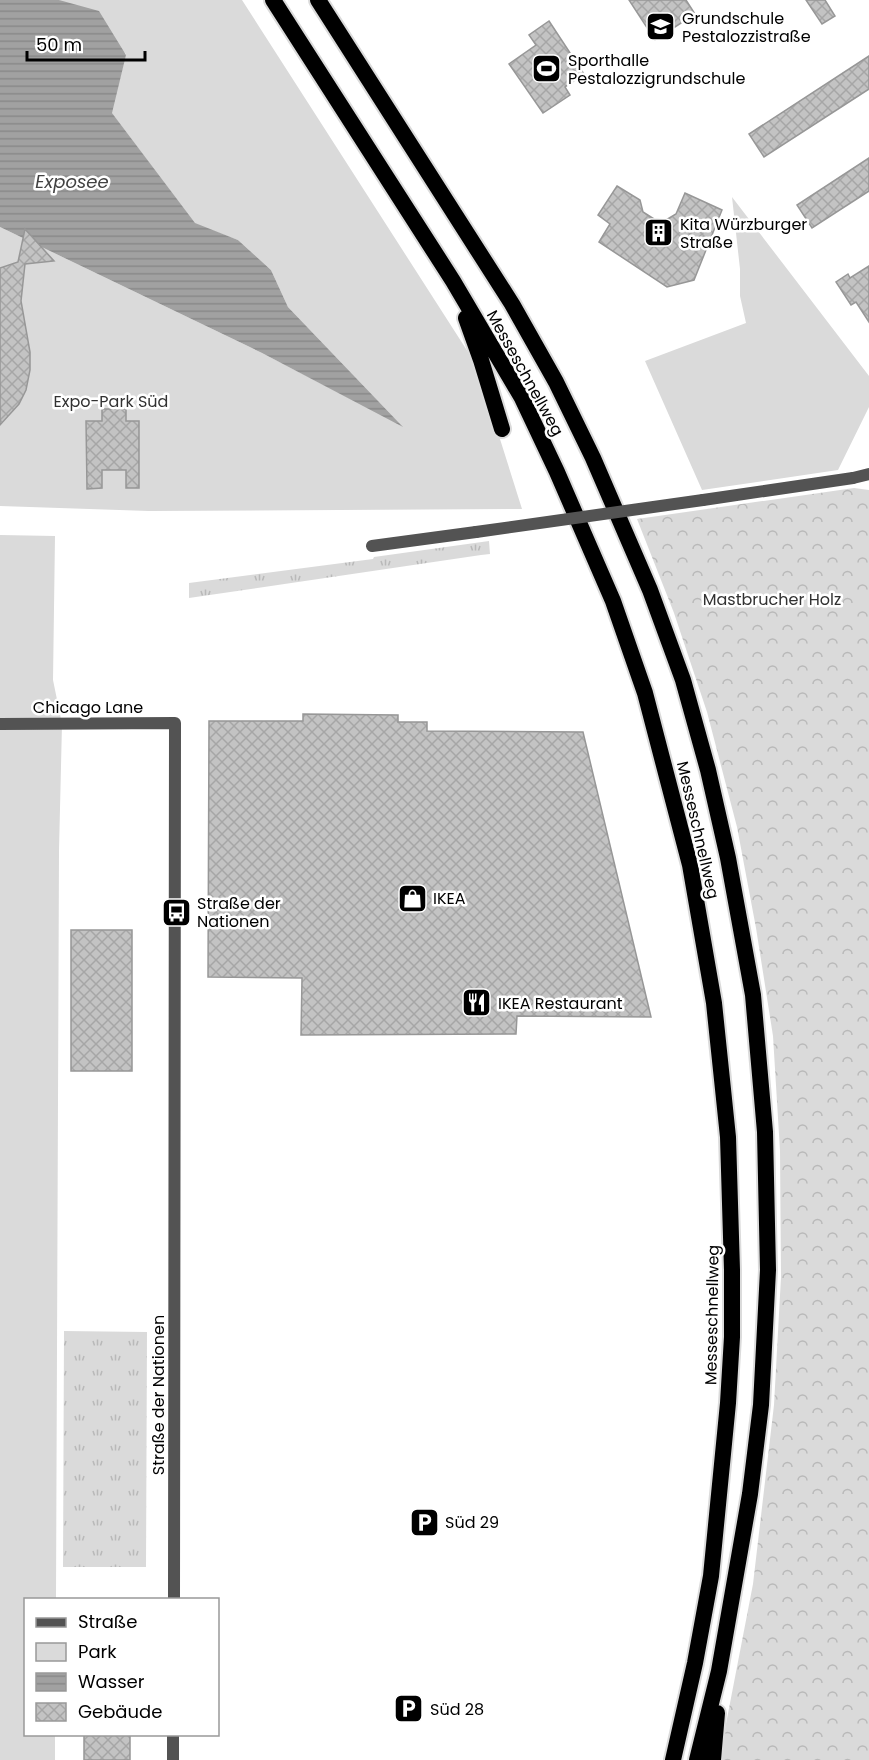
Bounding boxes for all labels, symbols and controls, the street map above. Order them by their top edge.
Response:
place label: Grundschule Pestalozzistraße [682,7,811,48]
school or university icon: Grundschule Pestalozzistraße [645,11,677,43]
scale bar [27,24,146,62]
text: 50 m [36,32,82,57]
place label: Sporthalle Pestalozzigrundschule [568,49,745,90]
sports icon: Sporthalle Pestalozzigrundschule [531,53,563,85]
water label: Exposee [35,169,109,194]
place label: Kita Würzburger Straße [680,213,807,254]
building icon: Kita Würzburger Straße [643,217,675,249]
street label: Messeschnellweg [481,306,569,440]
park label: Expo-Park Süd [54,390,168,413]
park label: Mastbrucher Holz [703,588,841,611]
street label: Chicago Lane [33,696,143,719]
street label: Messeschnellweg [671,759,725,901]
shop icon: IKEA [396,882,428,914]
place label: IKEA [433,887,466,910]
place label: Straße der Nationen [197,892,281,933]
bus stop icon: Straße der Nationen [160,896,192,928]
restaurant icon: IKEA Restaurant [461,987,493,1019]
place label: IKEA Restaurant [498,992,623,1015]
street label: Messeschnellweg [699,1245,725,1385]
street label: Straße der Nationen [147,1315,170,1475]
parking icon: Süd 29 [408,1506,440,1538]
place label: Süd 29 [445,1511,499,1534]
legend [24,1598,219,1736]
text: Straße [78,1609,137,1634]
text: Park [78,1639,117,1664]
text: Wasser [78,1669,145,1694]
parking icon: Süd 28 [393,1693,425,1725]
place label: Süd 28 [430,1698,484,1721]
text: Gebäude [78,1699,162,1724]

